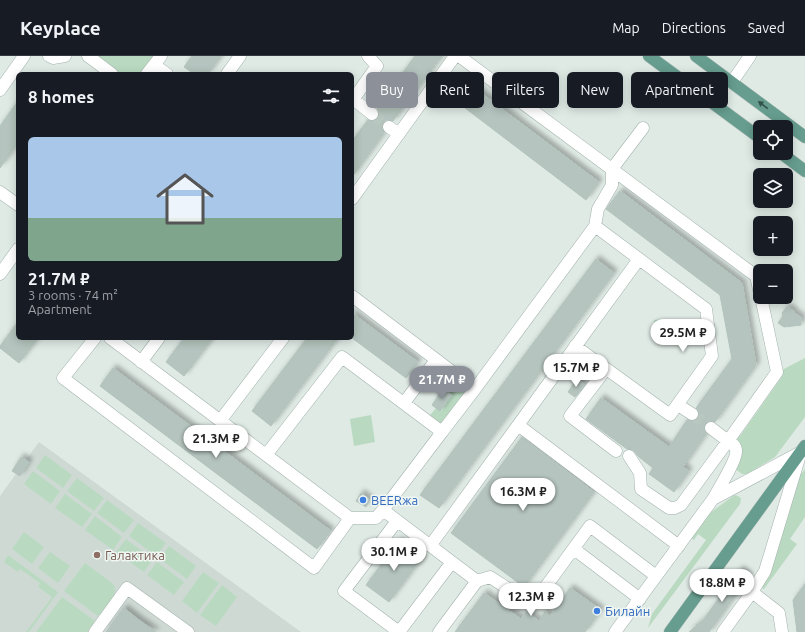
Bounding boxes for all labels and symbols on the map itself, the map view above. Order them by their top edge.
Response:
one-way arrow [757,101,768,110]
pin: 29.5M ₽ [646,319,720,353]
pin: 15.7M ₽ [539,354,613,388]
pin: 21.7M ₽ [405,366,479,400]
pin: 21.3M ₽ [179,425,253,459]
pin: 16.3M ₽ [486,478,560,512]
place label: BEERжа [371,493,418,507]
marker: BEERжа [358,495,368,505]
pin: 30.1M ₽ [357,538,431,572]
place label: Галактика [105,548,165,562]
marker: Галактика [92,550,102,560]
pin: 18.8M ₽ [685,569,759,603]
pin: 12.3M ₽ [494,583,568,617]
place label: Билайн [605,604,650,618]
marker: Билайн [592,606,602,616]

